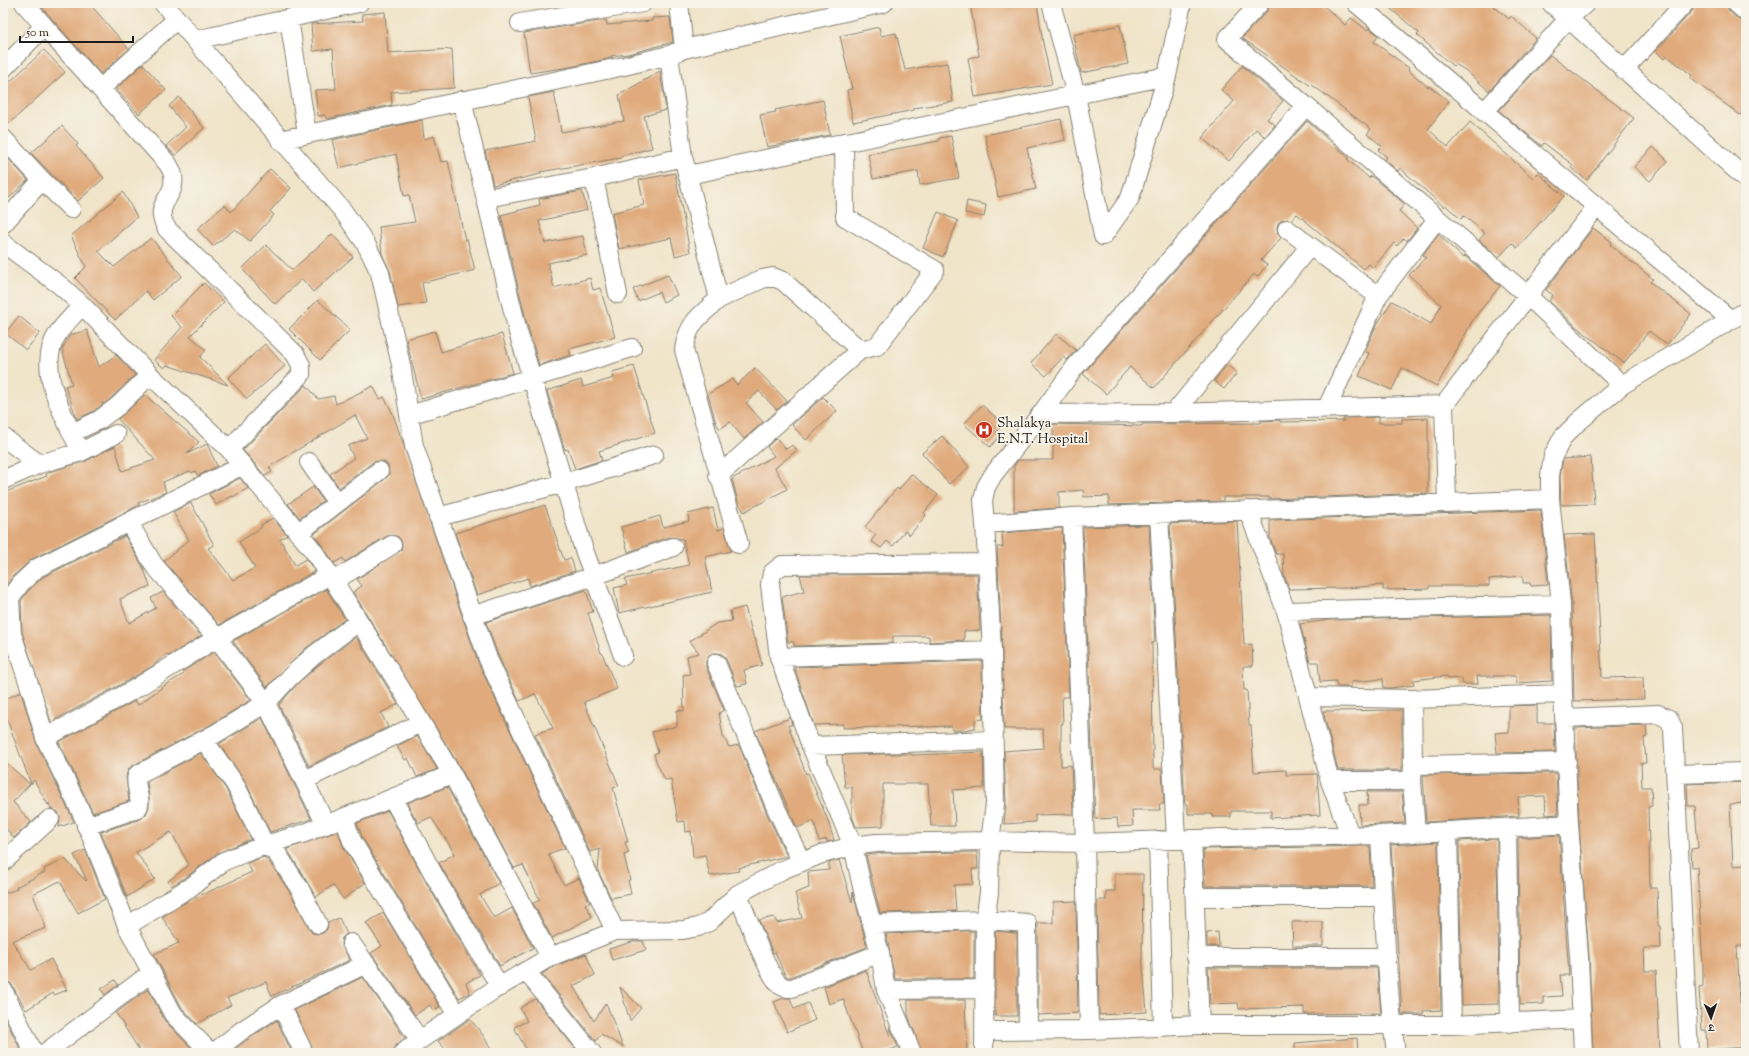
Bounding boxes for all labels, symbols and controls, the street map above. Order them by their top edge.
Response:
scale bar [20,18,133,44]
text: 50 m [25,24,49,42]
place label: Shalakya E.N.T. Hospital [997,414,1089,450]
hospital icon: Shalakya E.N.T. Hospital [974,420,994,440]
north arrow [1691,998,1731,1038]
text: उ [1707,1019,1715,1035]

